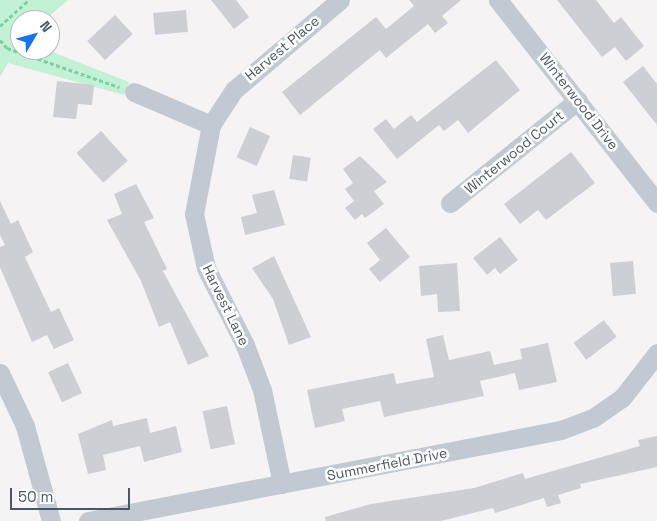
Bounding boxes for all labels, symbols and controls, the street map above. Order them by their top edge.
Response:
north arrow [10,10,60,60]
street label: Harvest Place [241,12,323,84]
text: N [36,17,56,36]
street label: Winterwood Drive [536,49,622,153]
street label: Winterwood Court [461,107,567,197]
street label: Harvest Lane [199,262,253,348]
street label: Summerfield Drive [326,444,448,484]
scale bar [12,478,132,510]
text: 50 m [18,487,53,506]

